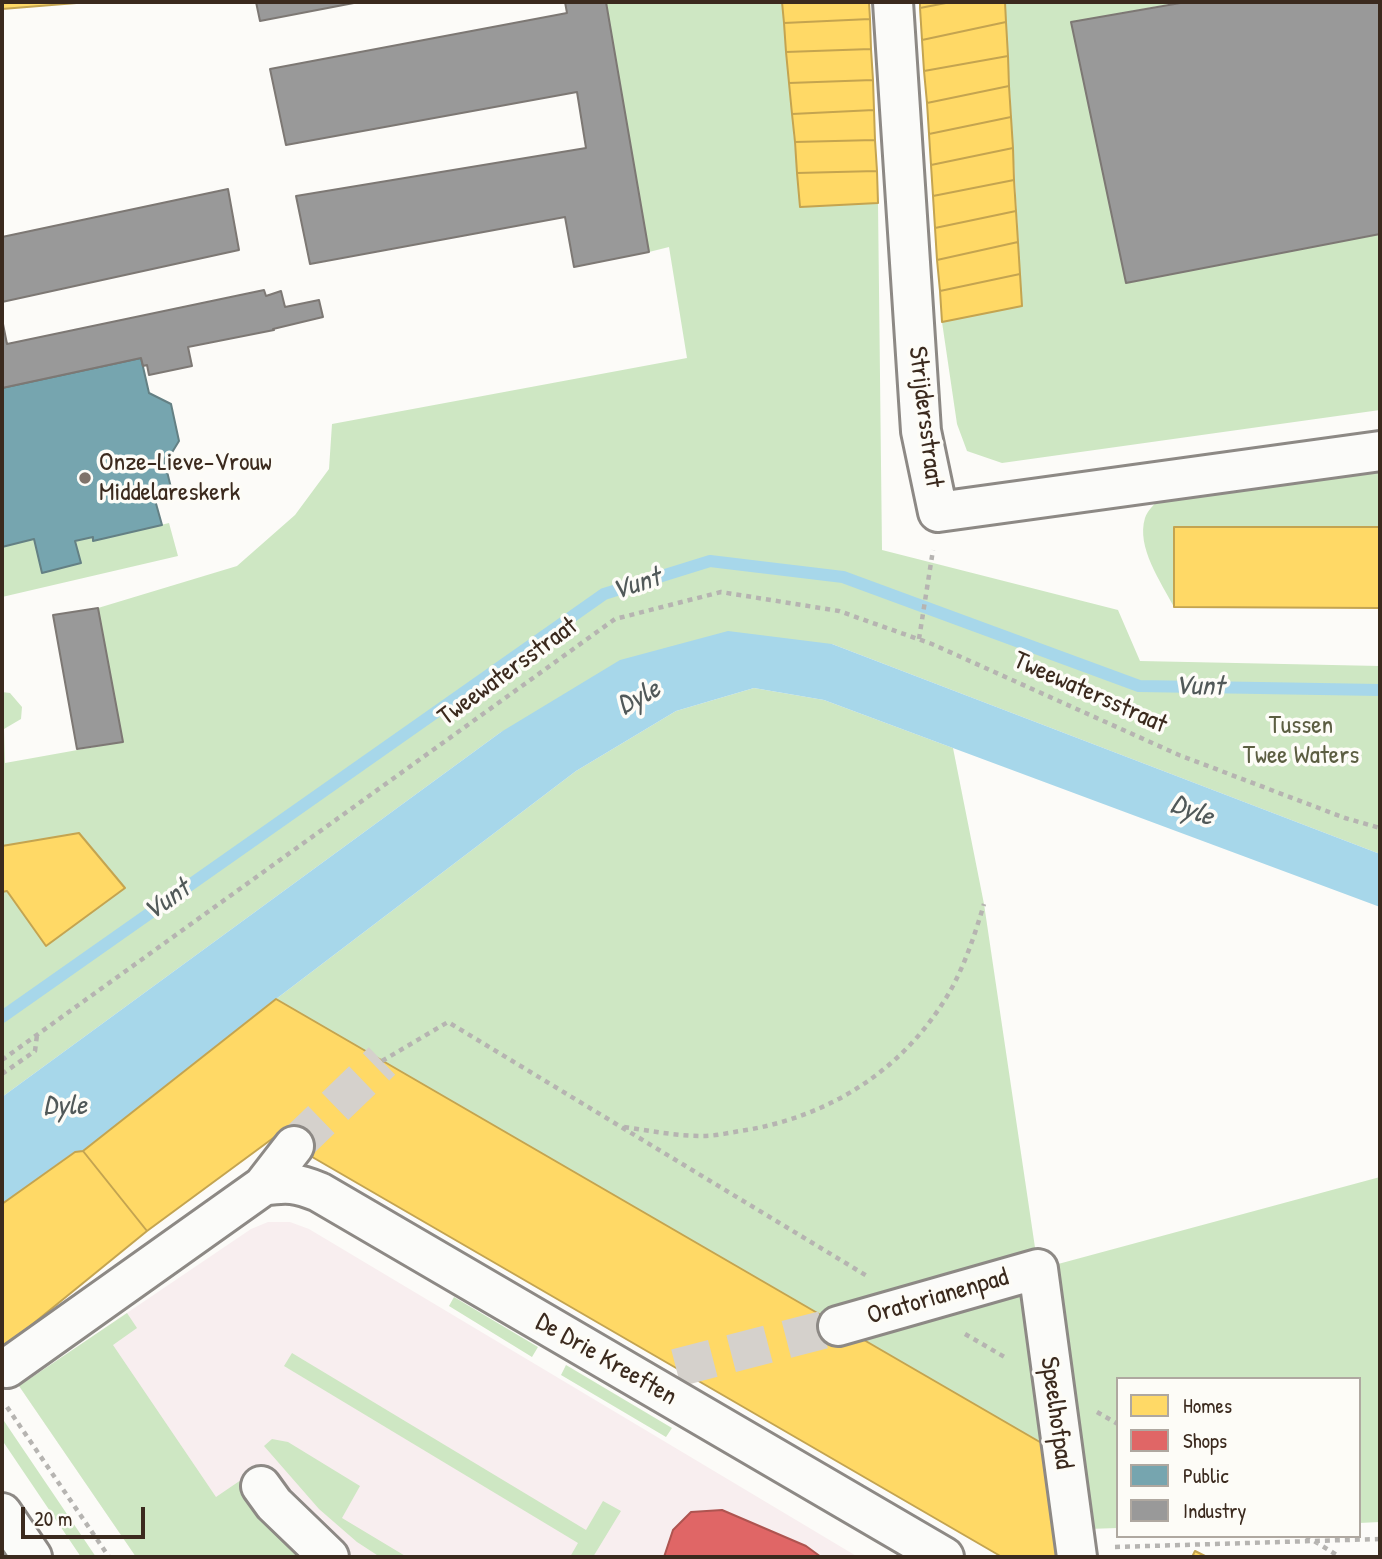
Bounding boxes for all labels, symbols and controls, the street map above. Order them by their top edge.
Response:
street label: Strijdersstraat [901,345,949,489]
place label: Onze-Lieve-Vrouw Middelareskerk [99,447,272,508]
marker: Onze-Lieve-Vrouw Middelareskerk [77,470,93,486]
water label: Vunt [607,561,665,609]
street label: Tweewatersstraat [432,611,584,733]
street label: Tweewatersstraat [1008,645,1172,741]
water label: Vunt [1174,670,1224,704]
water label: Dyle [612,673,666,723]
park label: Tussen Twee Waters [1243,710,1359,772]
water label: Dyle [1166,787,1218,835]
water label: Vunt [137,873,197,929]
water label: Dyle [43,1090,87,1124]
street label: Oratorianenpad [864,1262,1012,1332]
street label: De Drie Kreeften [530,1307,682,1413]
street label: Speelhofpad [1033,1355,1079,1471]
legend [1116,1377,1361,1538]
text: Homes [1183,1391,1232,1420]
text: Shops [1183,1426,1227,1455]
text: Public [1183,1461,1229,1490]
scale bar [24,1492,149,1536]
text: Industry [1183,1496,1246,1525]
text: 20 m [34,1504,72,1533]

